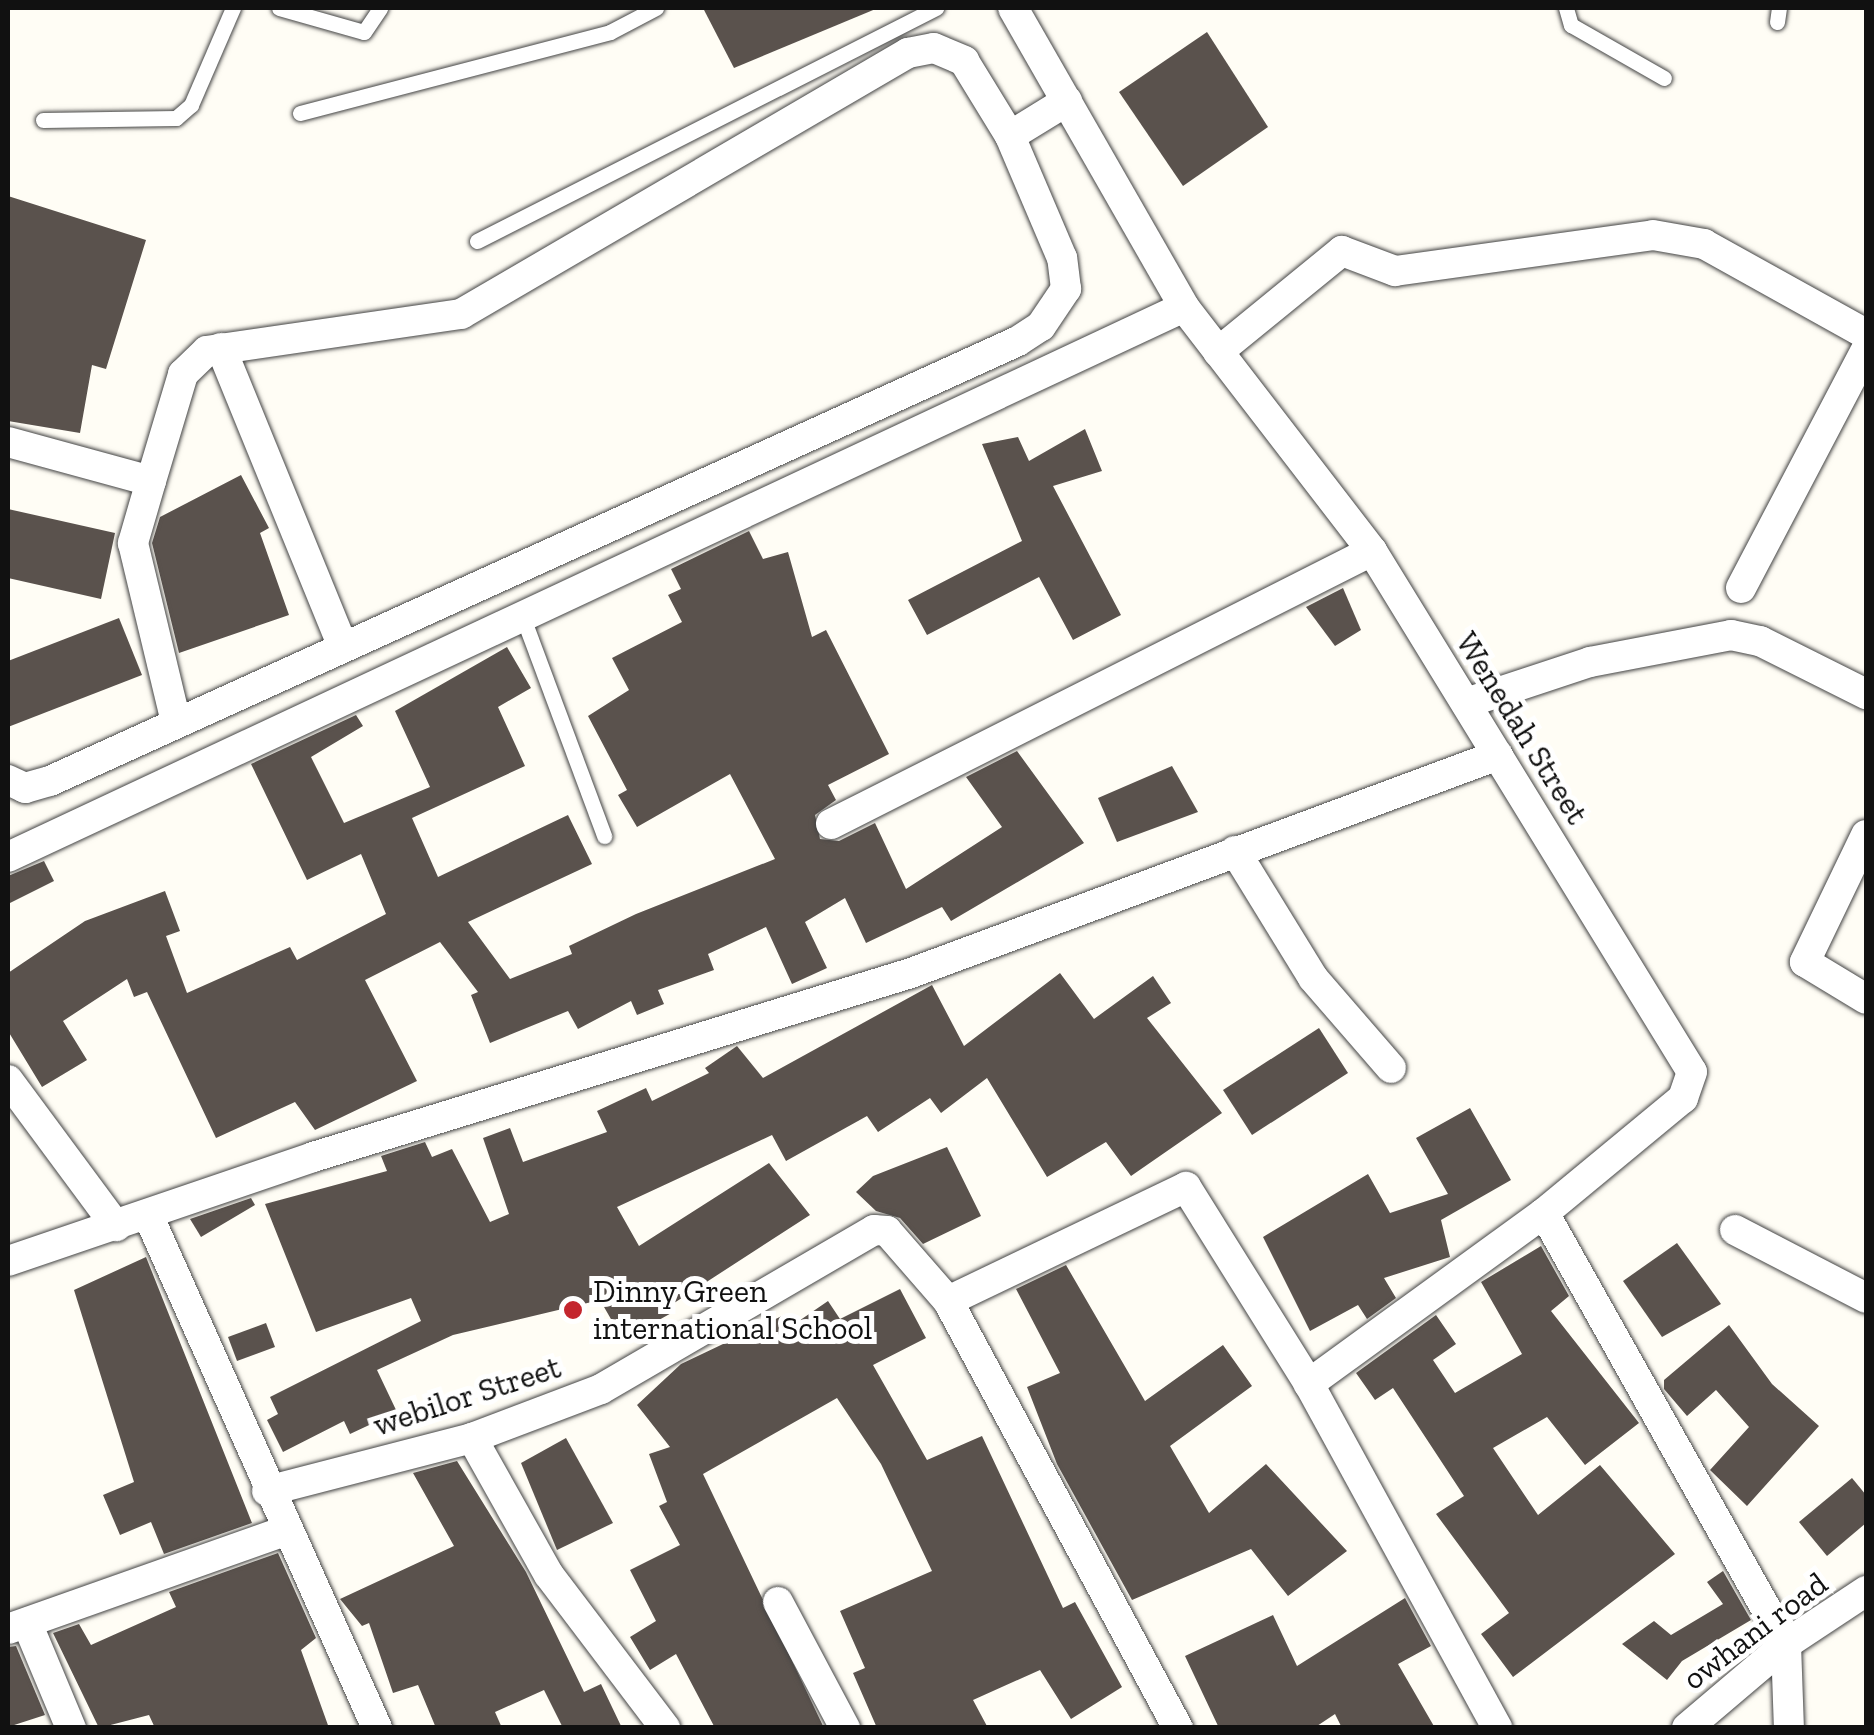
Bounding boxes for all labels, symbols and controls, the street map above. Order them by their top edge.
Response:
street label: Wenedah Street [1448,625,1596,831]
place label: Dinny Green international School [593,1273,872,1348]
marker: Dinny Green international School [562,1299,584,1321]
street label: webilor Street [368,1348,566,1444]
street label: owhani road [1675,1564,1835,1698]

